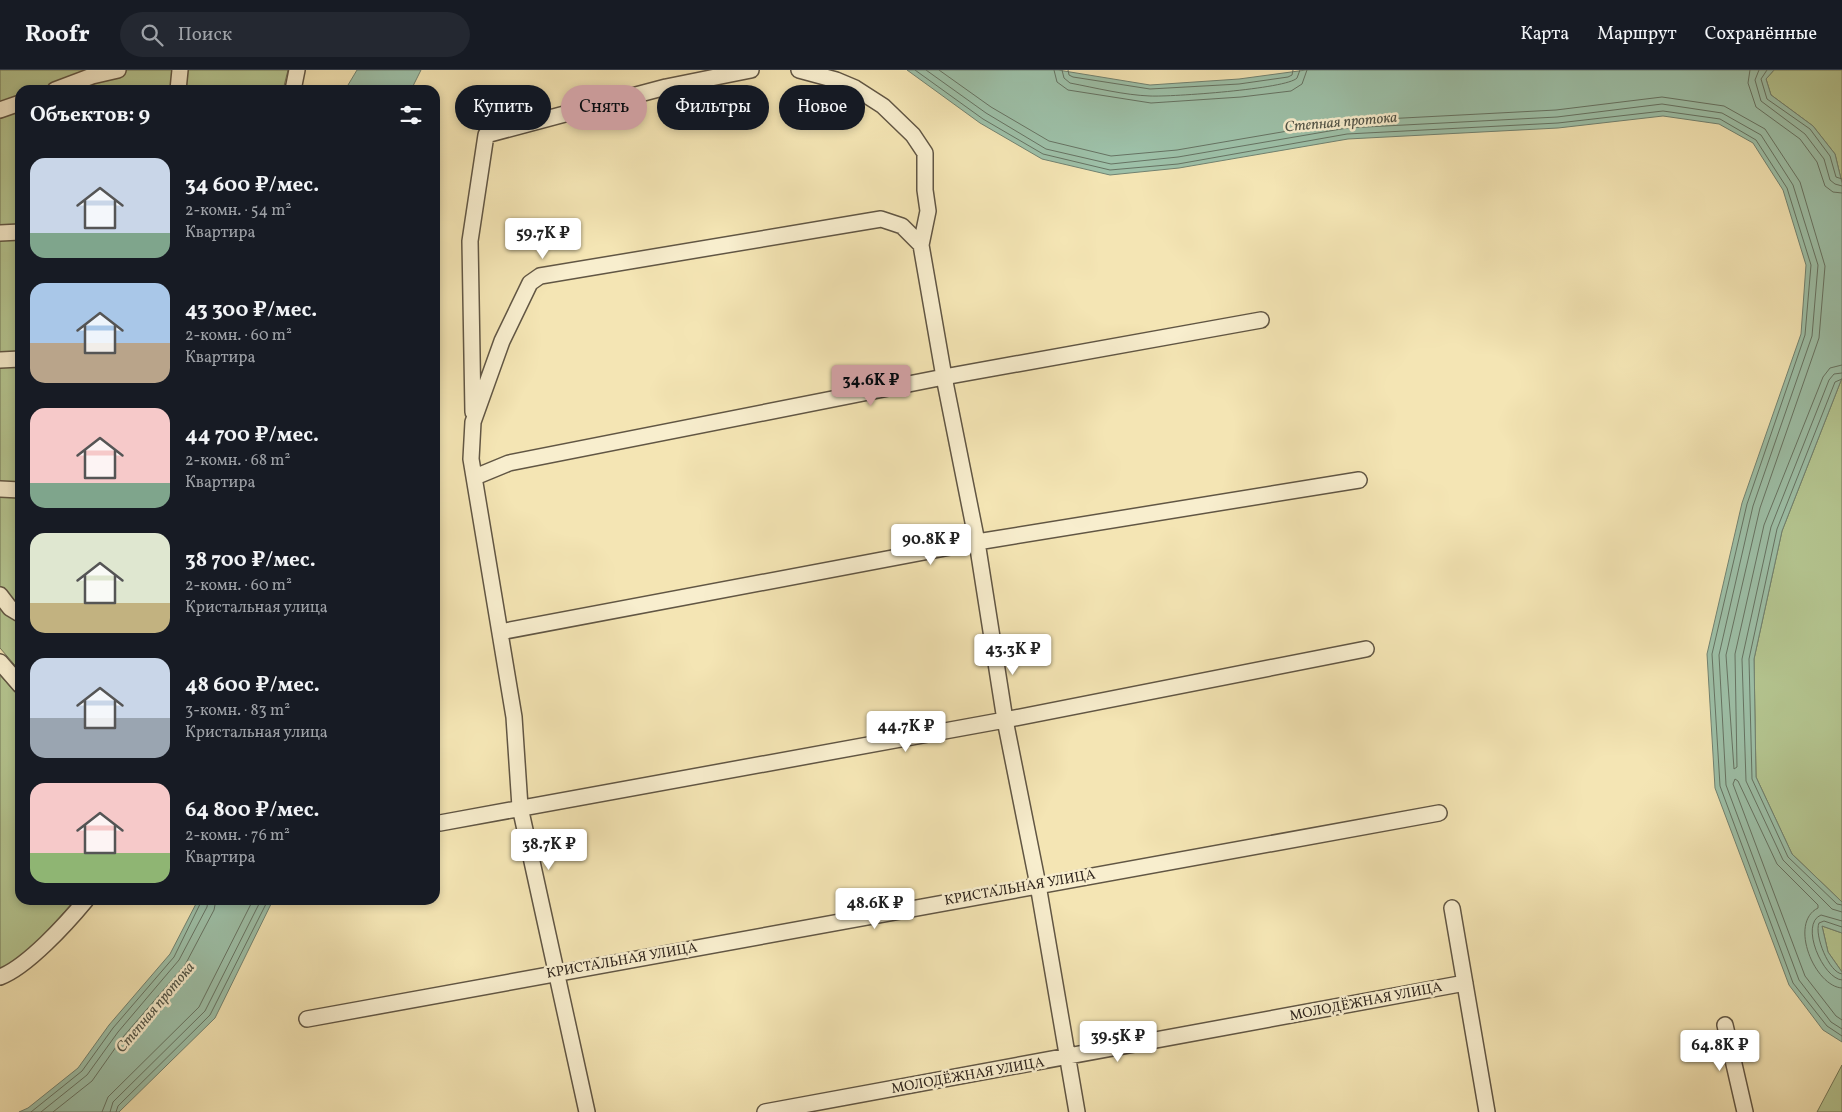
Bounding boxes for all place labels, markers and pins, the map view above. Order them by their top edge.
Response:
pin: 59.7K ₽ [497,218,589,260]
pin: 34.6K ₽ [825,364,917,407]
pin: 90.8K ₽ [885,524,977,566]
pin: 43.3K ₽ [967,634,1059,676]
pin: 44.7K ₽ [860,710,952,753]
pin: 38.7K ₽ [503,828,595,871]
pin: 48.6K ₽ [829,888,921,930]
pin: 39.5K ₽ [1072,1020,1164,1063]
pin: 64.8K ₽ [1674,1030,1766,1072]

